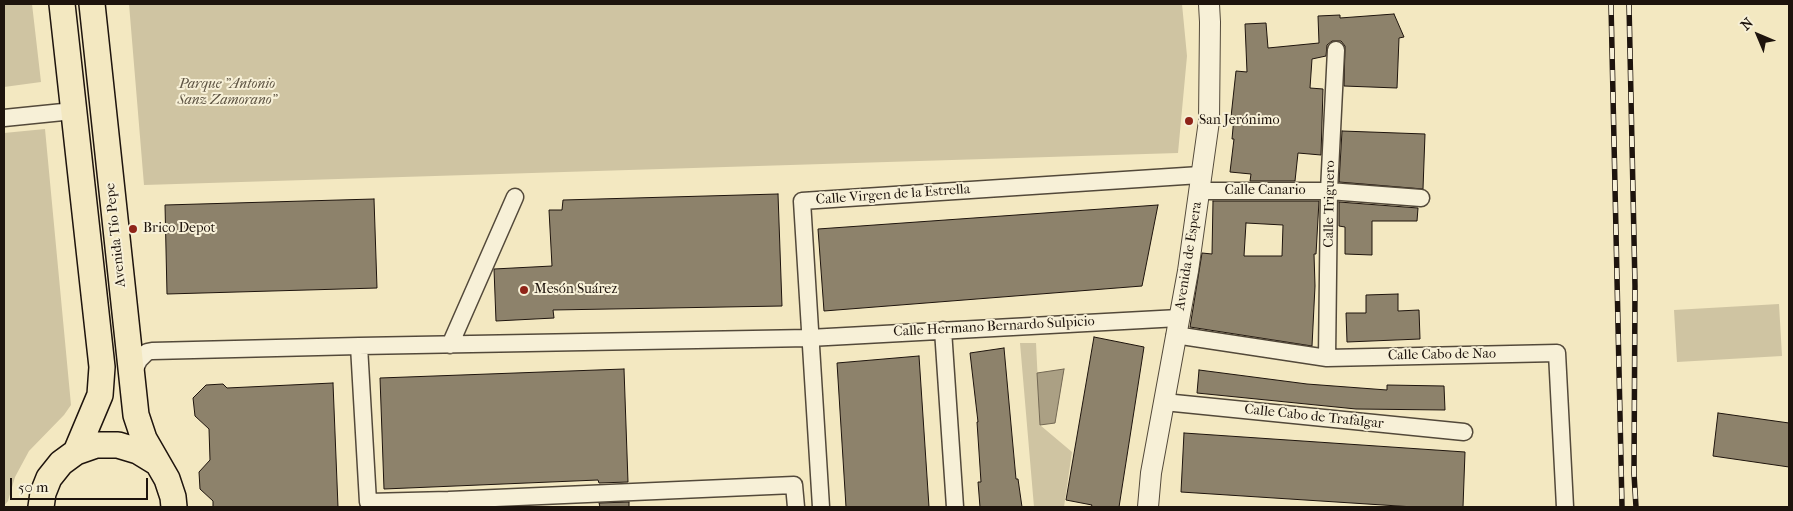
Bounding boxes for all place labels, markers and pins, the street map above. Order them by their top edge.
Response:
place label: San Jerónimo [1199,113,1280,129]
marker: San Jerónimo [1183,115,1195,127]
place label: Brico Depot [143,221,216,237]
marker: Brico Depot [127,223,139,235]
place label: Mesón Suárez [534,282,617,298]
marker: Mesón Suárez [518,284,530,296]

